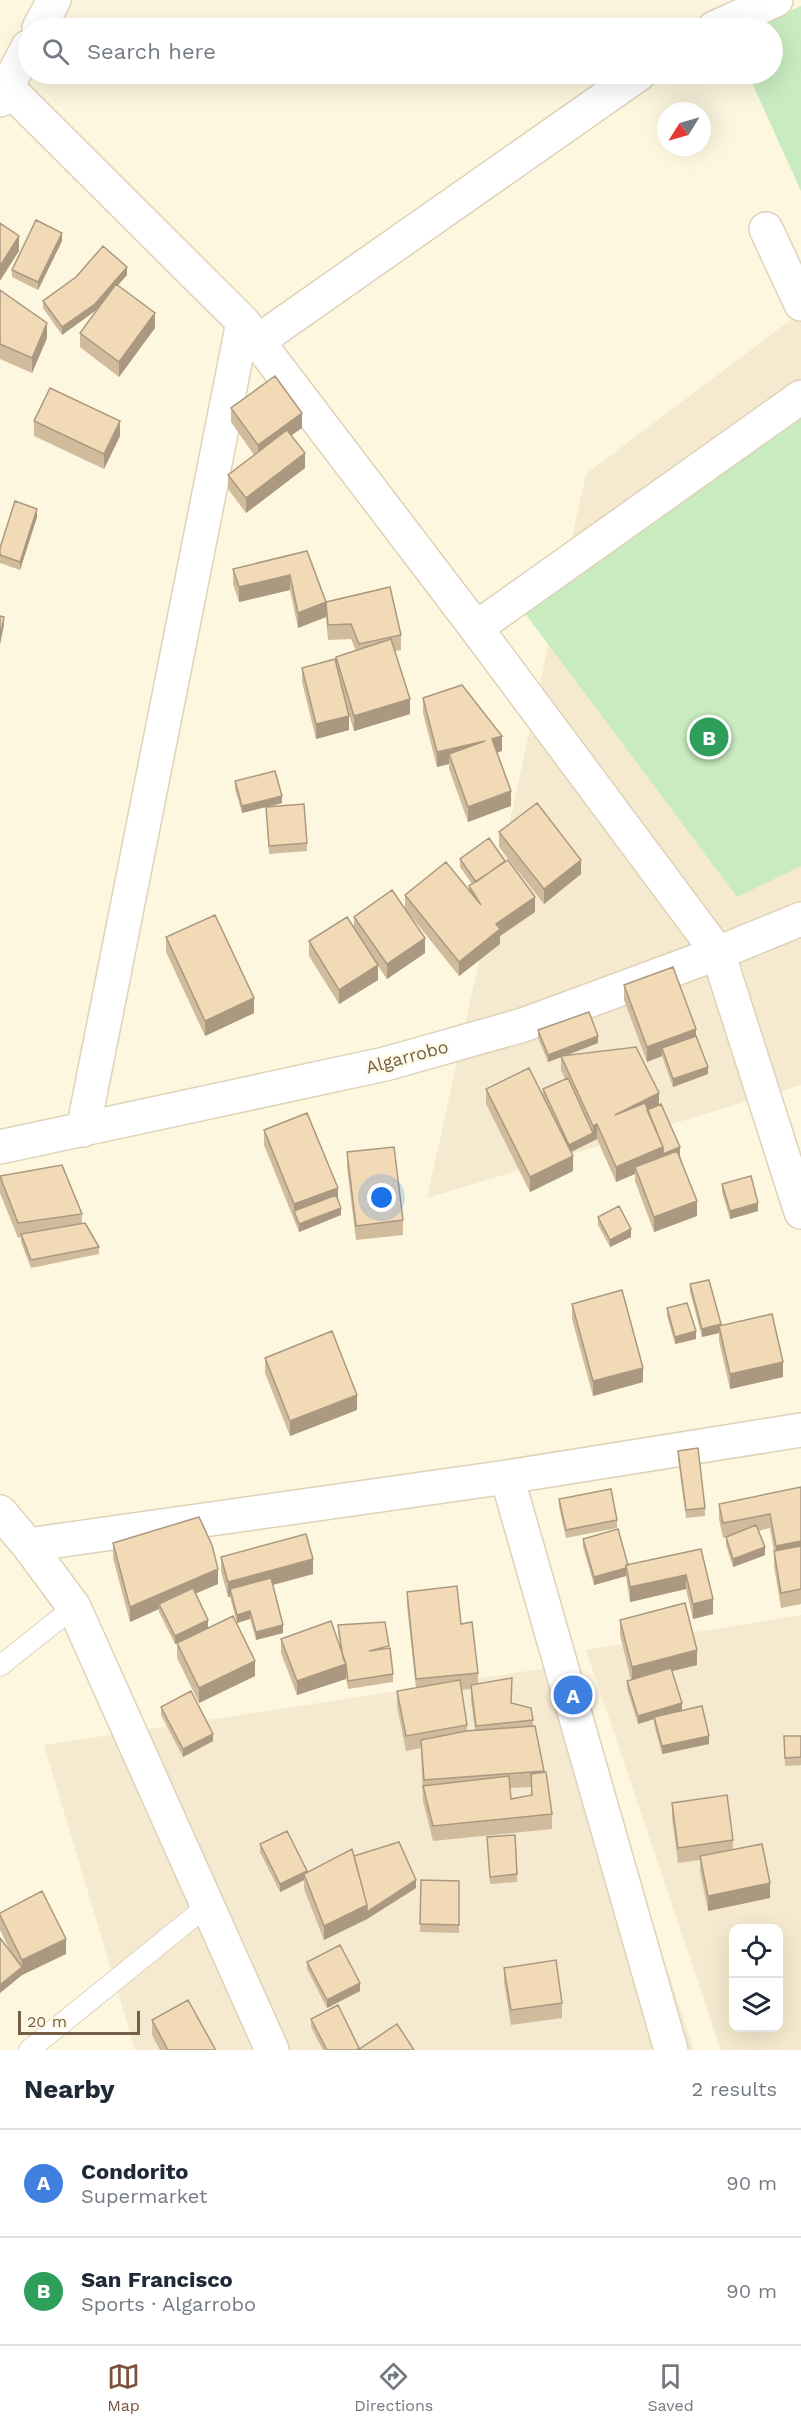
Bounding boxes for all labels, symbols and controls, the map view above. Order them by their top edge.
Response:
search box [18,18,783,84]
icon: search [39,35,72,68]
text: Search here [87,39,216,64]
north arrow [657,102,711,156]
pin: B [690,714,728,760]
street label: Algarrobo [363,1035,450,1078]
your location [367,1183,396,1212]
pin: A [554,1672,592,1718]
map controls [729,1924,783,2032]
button: locate [729,1924,783,1978]
button: layers [729,1978,783,2032]
scale bar [18,2008,140,2036]
text: 20 m [27,2012,67,2031]
text: Nearby [24,2074,115,2104]
text: 2 results [692,2077,777,2101]
text: Condorito [81,2159,188,2184]
text: A [37,2171,50,2195]
text: 90 m [726,2171,777,2195]
text: Supermarket [81,2184,207,2208]
text: San Francisco [81,2267,233,2292]
text: B [37,2279,50,2303]
text: 90 m [726,2279,777,2303]
text: Sports · Algarrobo [81,2292,256,2316]
tab: Map [107,2360,140,2415]
tab: Directions [354,2360,433,2415]
tab: Saved [647,2360,694,2415]

